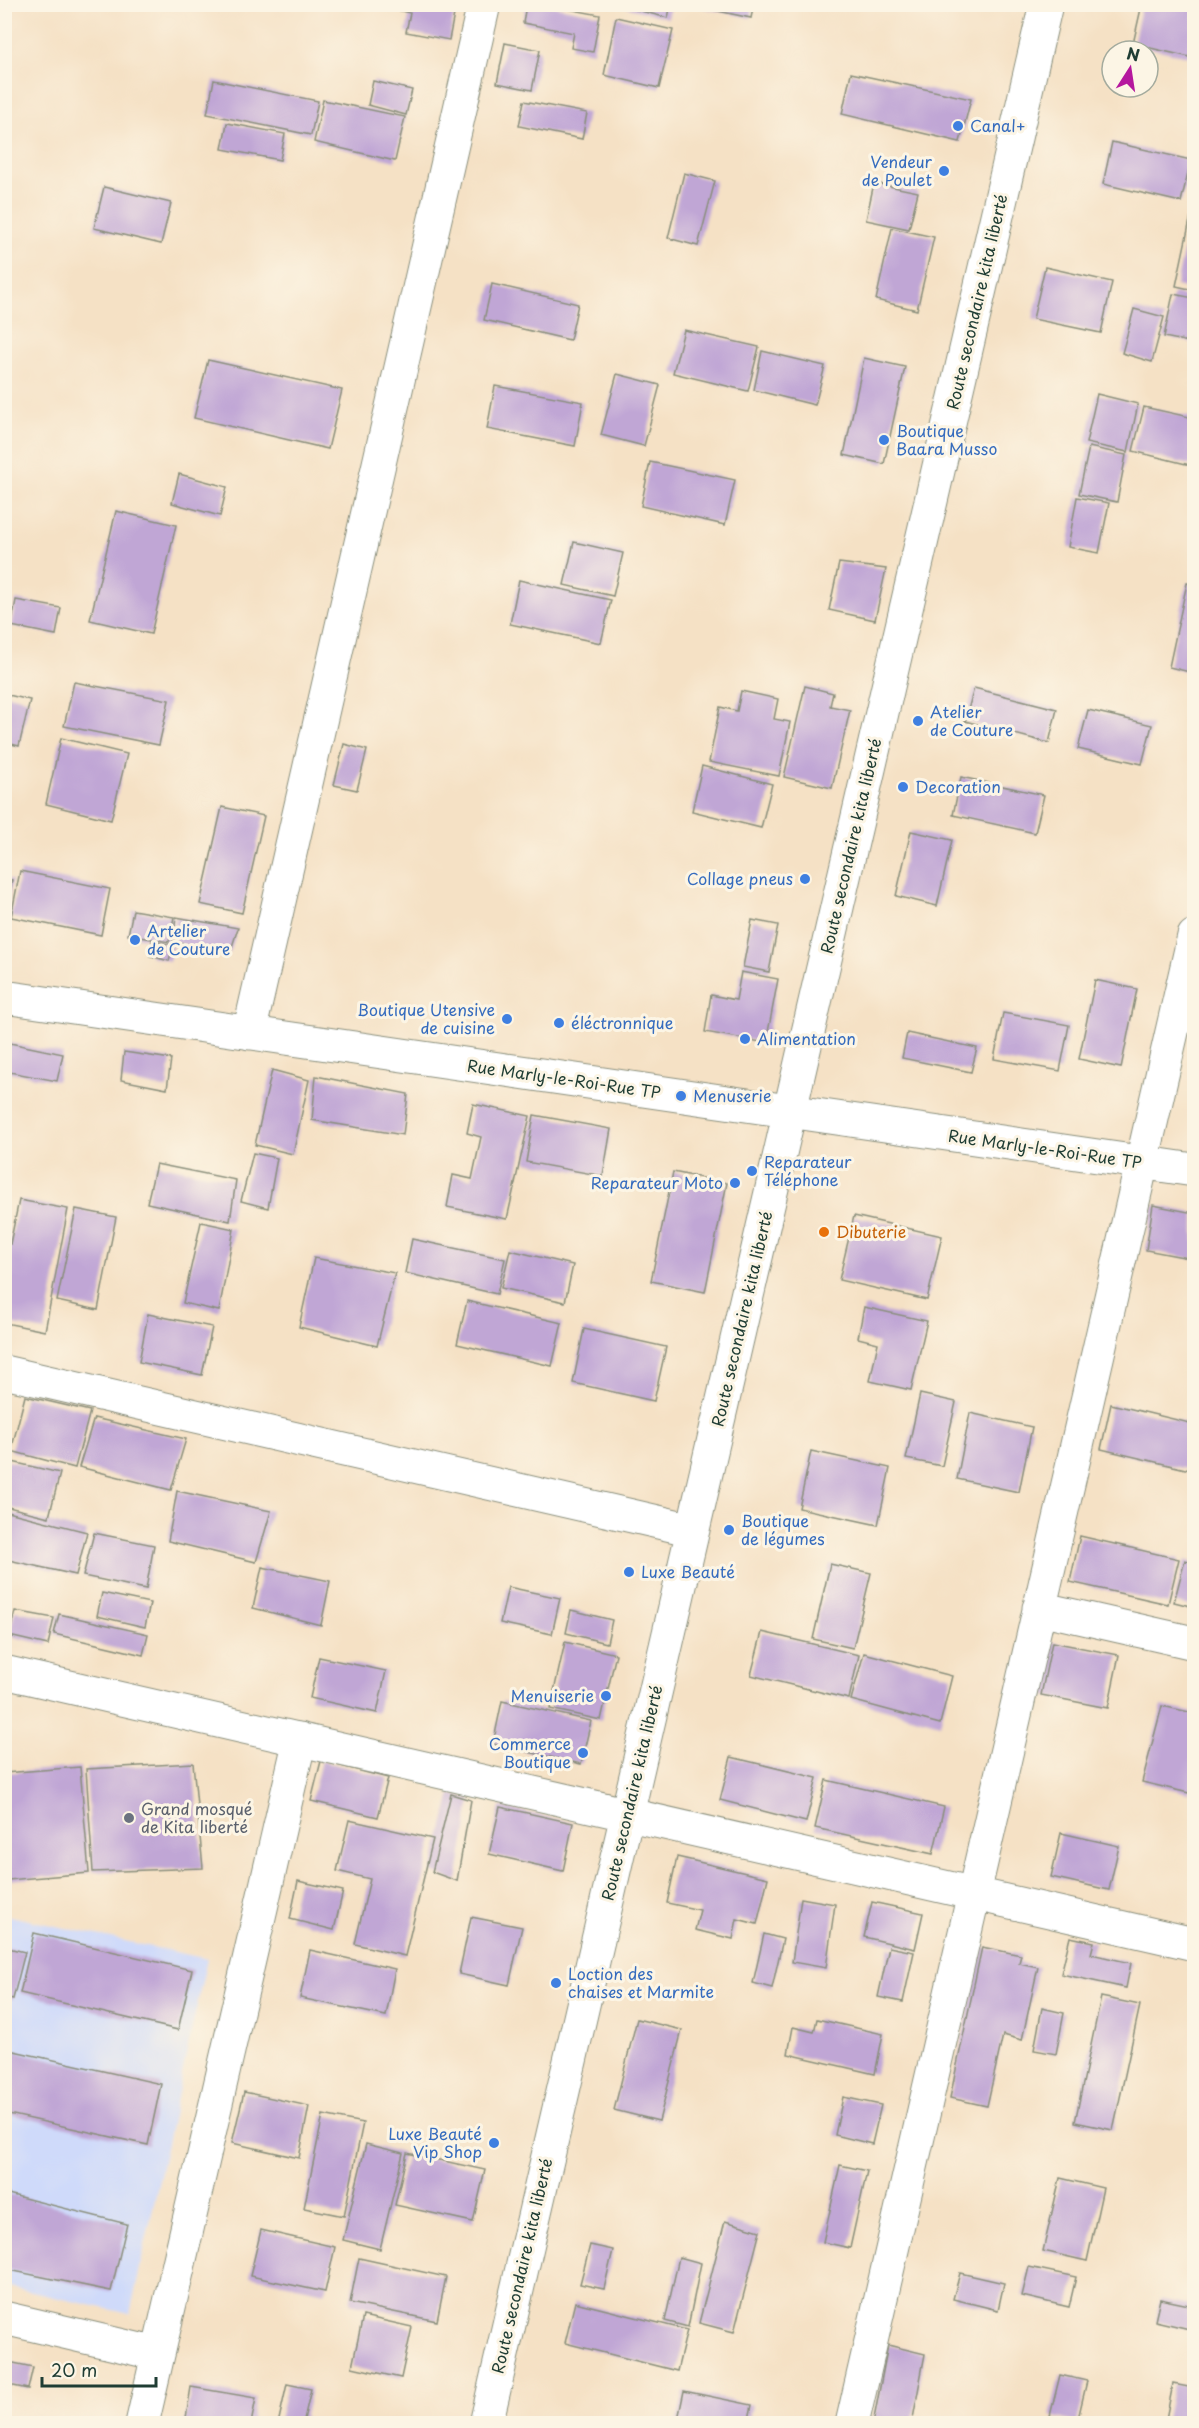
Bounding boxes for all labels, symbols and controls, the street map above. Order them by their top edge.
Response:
north arrow [1100,39,1160,99]
text: N [1125,40,1142,66]
place label: Canal+ [970,113,1026,137]
marker: Canal+ [951,119,965,133]
place label: Vendeur de Poulet [862,149,933,191]
marker: Vendeur de Poulet [937,164,951,178]
street label: Route secondaire kita liberté [940,192,1013,412]
place label: Boutique Baara Musso [896,418,997,460]
marker: Boutique Baara Musso [877,433,891,447]
place label: Atelier de Couture [930,699,1013,741]
marker: Atelier de Couture [911,714,925,728]
street label: Route secondaire kita liberté [814,736,887,956]
place label: Decoration [915,774,1001,798]
marker: Decoration [896,780,910,794]
place label: Collage pneus [687,866,793,890]
marker: Collage pneus [798,872,812,886]
place label: Artelier de Couture [147,918,230,960]
marker: Artelier de Couture [128,933,142,947]
place label: Boutique Utensive de cuisine [357,997,495,1039]
place label: éléctronnique [571,1010,674,1034]
marker: Boutique Utensive de cuisine [500,1012,514,1026]
marker: éléctronnique [552,1016,566,1030]
place label: Alimentation [757,1026,856,1050]
marker: Alimentation [738,1032,752,1046]
street label: Rue Marly-le-Roi-Rue TP [466,1053,663,1103]
place label: Menuserie [693,1083,771,1107]
marker: Menuserie [674,1089,688,1103]
street label: Rue Marly-le-Roi-Rue TP [947,1123,1144,1173]
place label: Reparateur Téléphone [764,1149,852,1191]
marker: Reparateur Téléphone [745,1164,759,1178]
place label: Reparateur Moto [591,1170,723,1194]
marker: Reparateur Moto [728,1176,742,1190]
street label: Route secondaire kita liberté [705,1209,778,1429]
place label: Dibuterie [836,1219,906,1243]
marker: Dibuterie [817,1225,831,1239]
place label: Boutique de légumes [741,1508,825,1550]
marker: Boutique de légumes [722,1523,736,1537]
place label: Luxe Beauté [641,1559,735,1583]
marker: Luxe Beauté [622,1565,636,1579]
place label: Menuiserie [511,1683,594,1707]
street label: Route secondaire kita liberté [595,1683,668,1903]
marker: Menuiserie [599,1689,613,1703]
place label: Commerce Boutique [489,1731,571,1773]
marker: Commerce Boutique [576,1746,590,1760]
place label: Grand mosqué de Kita liberté [141,1796,253,1838]
marker: Grand mosqué de Kita liberté [122,1811,136,1825]
place label: Loction des chaises et Marmite [568,1961,714,2003]
marker: Loction des chaises et Marmite [549,1976,563,1990]
place label: Luxe Beauté Vip Shop [388,2121,482,2163]
marker: Luxe Beauté Vip Shop [487,2136,501,2150]
street label: Route secondaire kita liberté [485,2156,558,2376]
scale bar [42,2350,156,2388]
text: 20 m [51,2356,97,2383]

